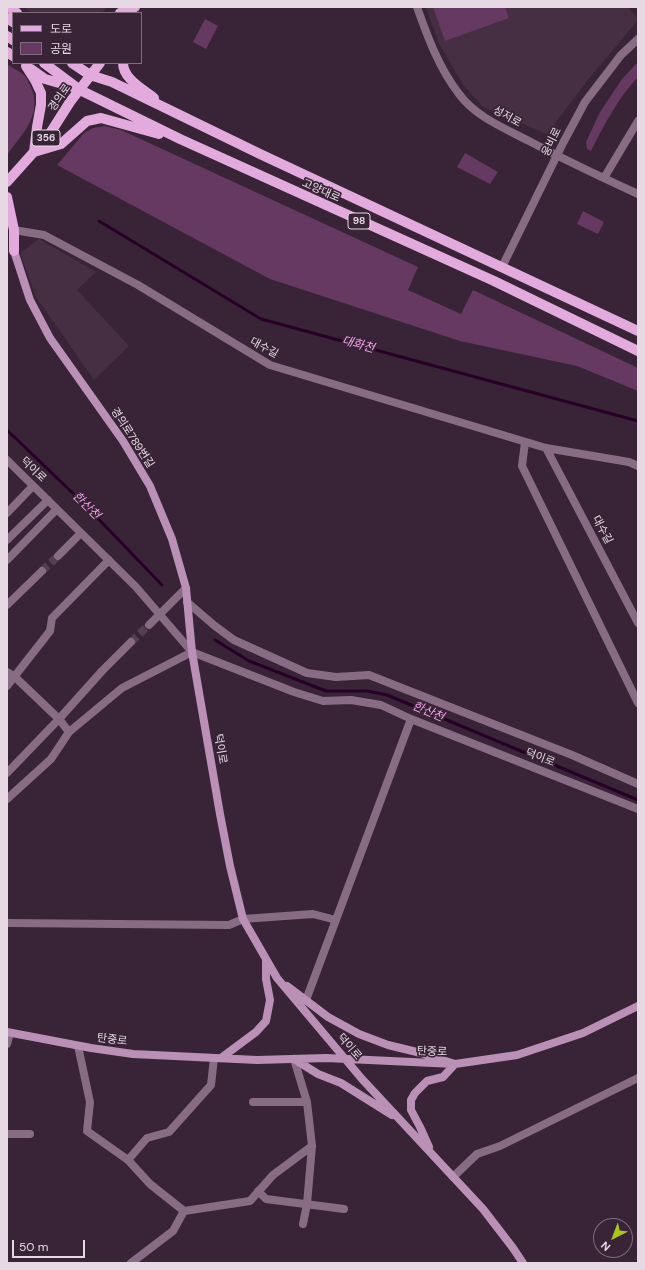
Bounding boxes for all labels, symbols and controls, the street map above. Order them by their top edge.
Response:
legend [12,12,142,64]
text: 도로 [50,21,72,37]
text: 공원 [50,41,72,57]
street label: 경의로 [46,82,74,114]
street label: 성저로 [491,104,523,130]
street label: 웅비로 [539,125,565,159]
road number: 356 [32,130,60,146]
street label: 고양대로 [300,177,342,205]
road number: 98 [348,213,370,229]
water label: 대화천 [340,334,376,356]
street label: 대수길 [247,335,281,361]
street label: 경의로789번길 [108,405,156,471]
street label: 덕이로 [17,455,49,485]
water label: 한산천 [69,489,103,523]
street label: 대수길 [589,513,615,547]
water label: 한산천 [410,699,446,725]
street label: 덕이로 [211,733,229,765]
street label: 덕이로 [523,746,557,770]
street label: 덕이로 [334,1031,364,1063]
street label: 탄중로 [96,1032,128,1048]
street label: 탄중로 [417,1045,447,1059]
north arrow [593,1218,633,1258]
scale bar [14,1232,87,1258]
text: N [598,1238,613,1254]
text: 50 m [19,1239,48,1255]

